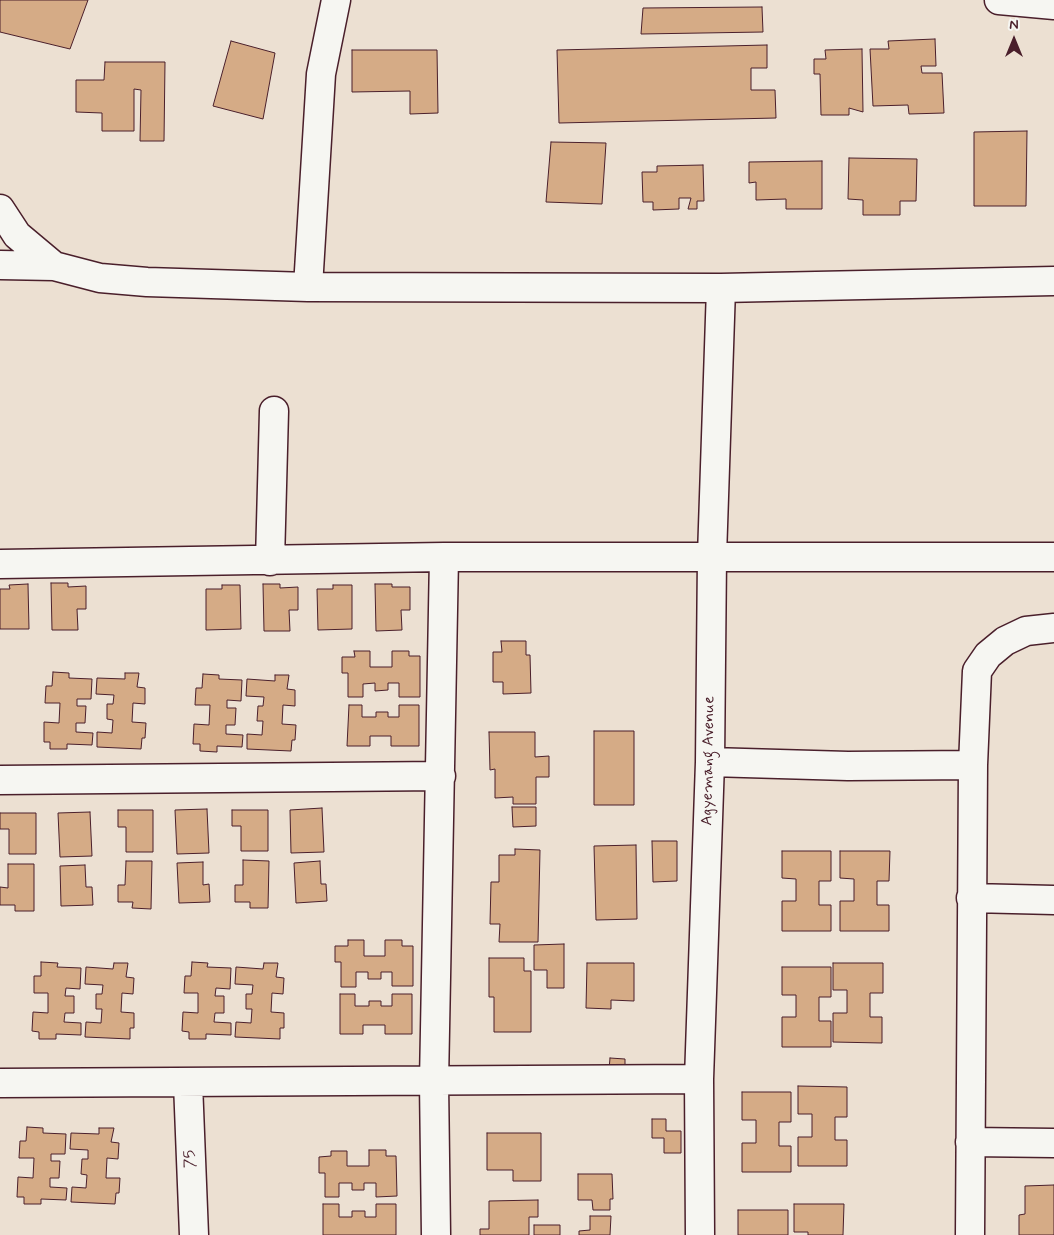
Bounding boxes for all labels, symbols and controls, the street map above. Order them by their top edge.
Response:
north arrow [989,15,1039,65]
text: N [1009,16,1019,34]
street label: Agyemang Avenue [698,696,720,826]
street label: 75 [181,1150,201,1168]

